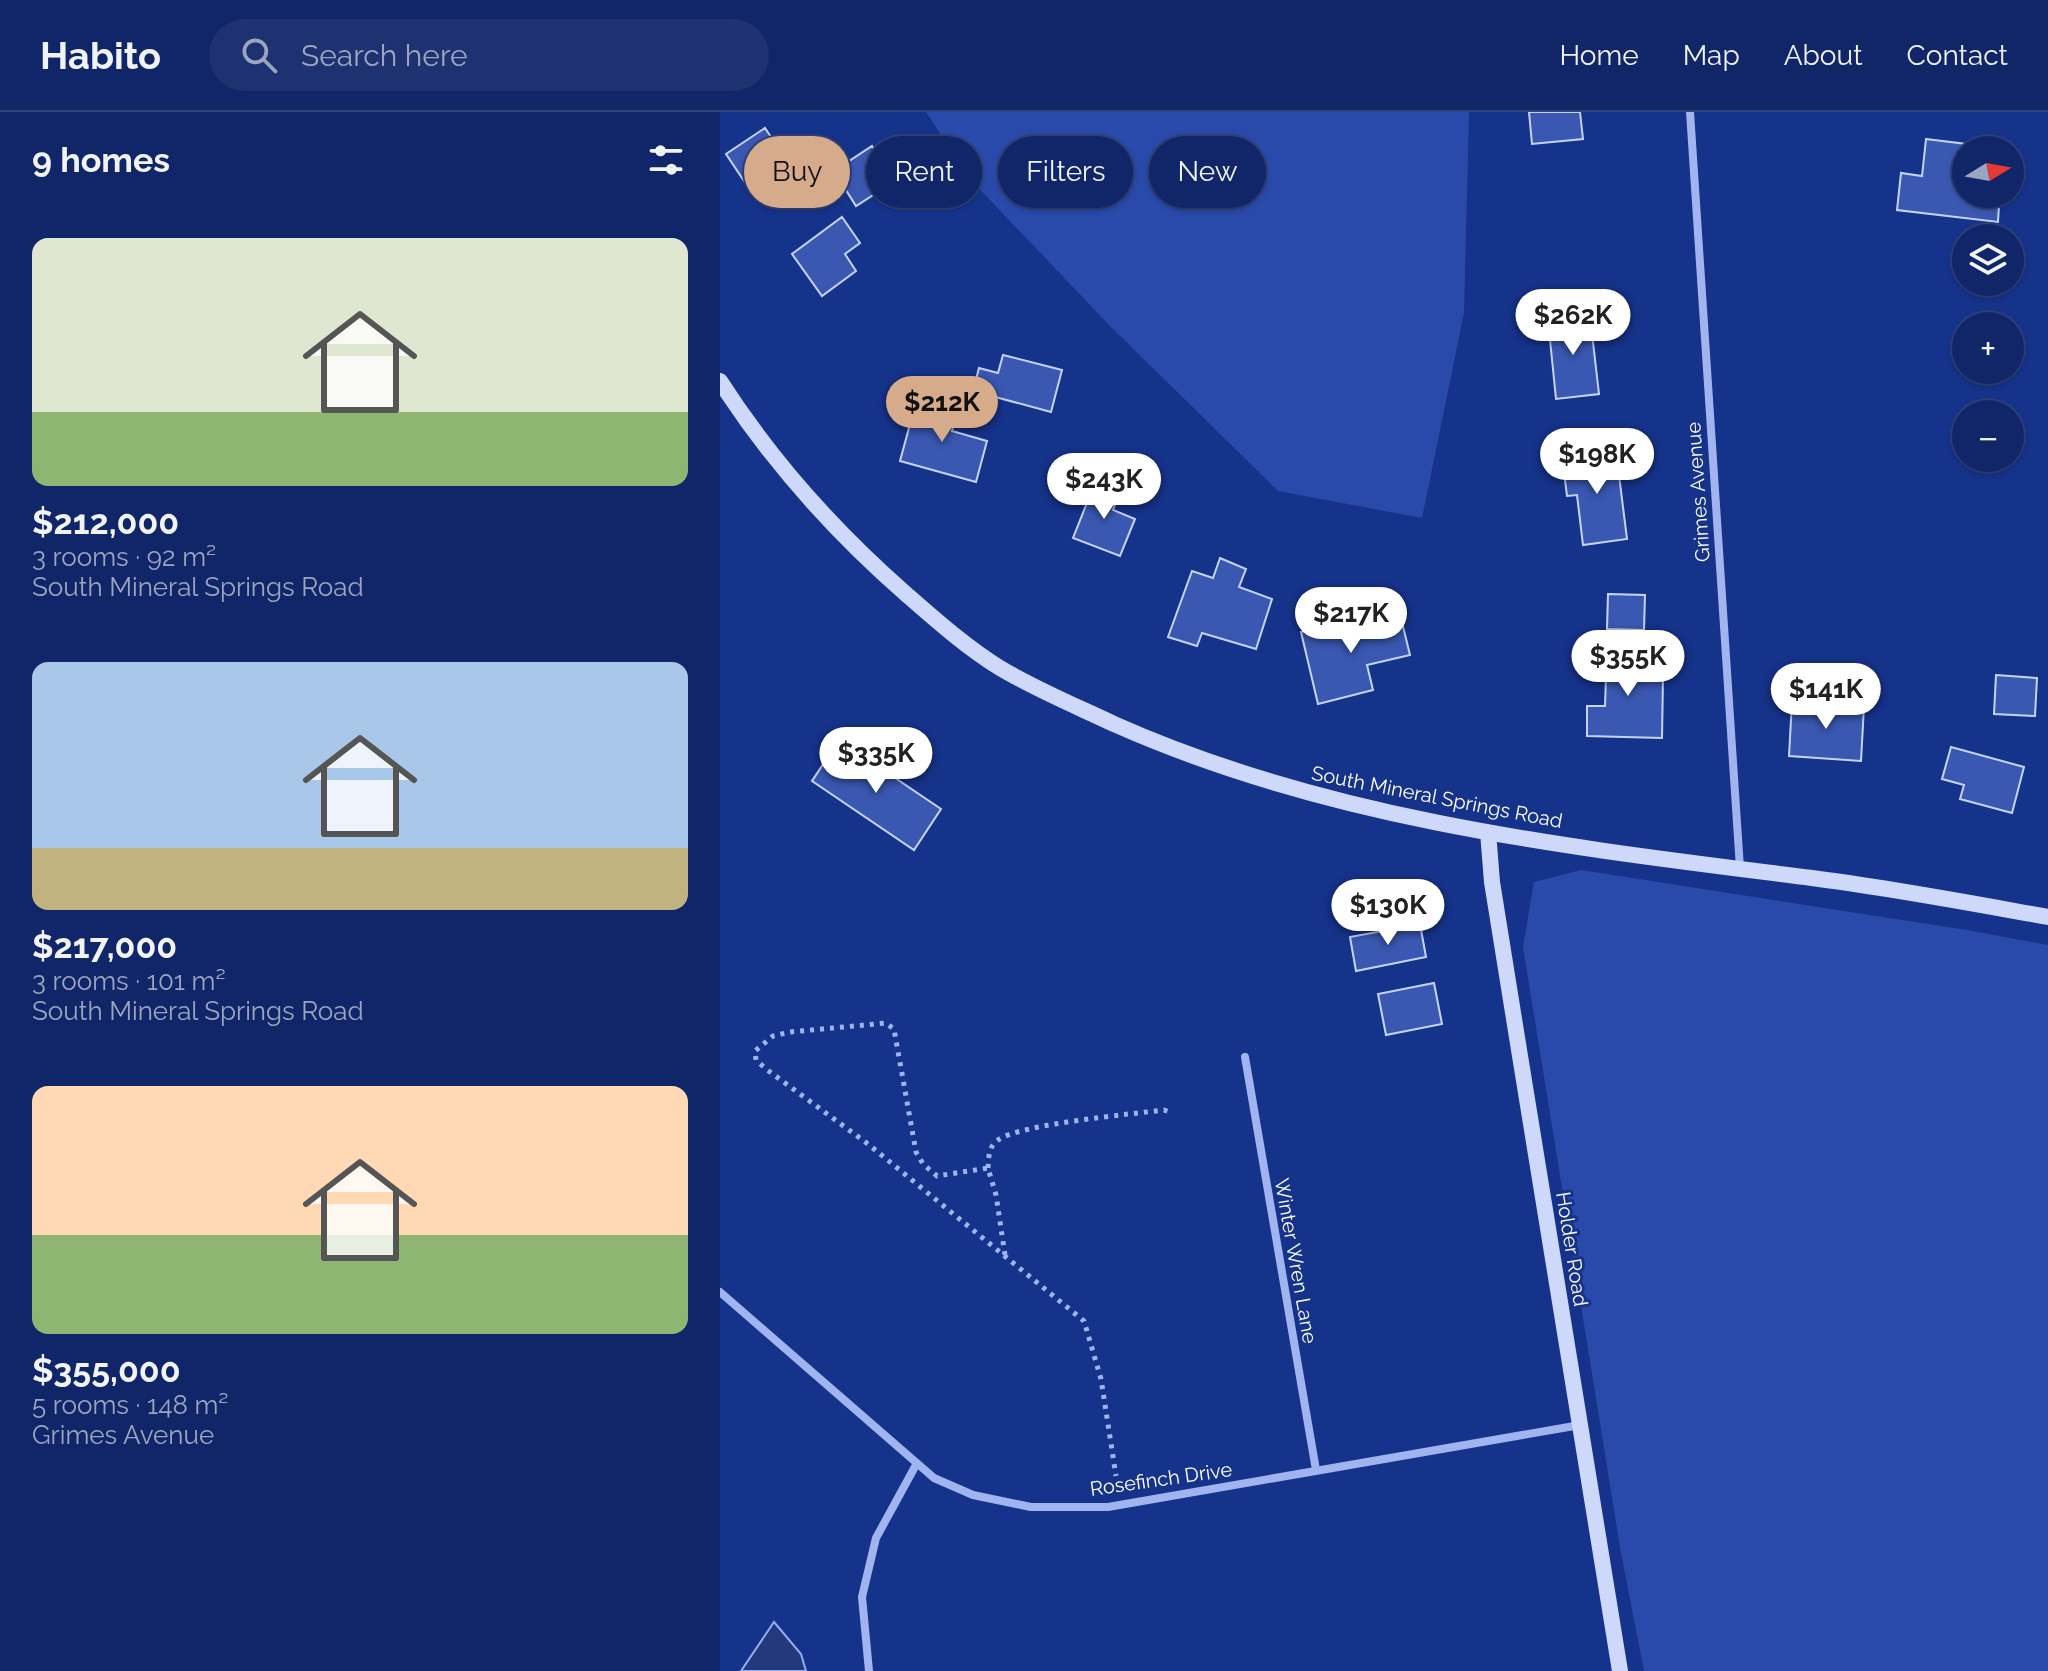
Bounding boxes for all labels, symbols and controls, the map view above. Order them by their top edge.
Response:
search box [209,19,769,91]
text: Habito [40,33,161,78]
icon: search [237,33,281,77]
text: Search here [301,38,468,73]
text: Home [1559,39,1639,72]
text: Map [1683,39,1740,72]
text: About [1784,39,1863,72]
text: Contact [1907,39,2008,72]
chip: Buy [744,136,850,208]
chip: Rent [866,136,982,208]
chip: Filters [998,136,1133,208]
chip: New [1149,136,1266,208]
north arrow [1952,136,2024,208]
map controls [1952,136,2024,472]
icon: filters [644,138,688,182]
text: 9 homes [32,140,170,180]
button: layers [1952,224,2024,296]
pin: $262K [1517,289,1629,357]
icon: home [288,290,432,434]
text: $262K [1534,300,1613,330]
button: + [1952,312,2024,384]
pin: $212K [886,376,998,444]
text: $212K [904,387,980,417]
button: − [1952,400,2024,472]
street label: Grimes Avenue [1681,421,1715,563]
pin: $198K [1541,428,1653,496]
text: $198K [1558,439,1636,469]
pin: $243K [1048,453,1160,521]
text: $243K [1065,464,1143,494]
text: $212,000 [32,502,179,542]
text: 3 rooms · 92 m² [32,542,216,572]
text: South Mineral Springs Road [32,572,364,602]
pin: $217K [1295,587,1407,655]
text: $217K [1313,598,1389,628]
pin: $355K [1572,630,1684,698]
text: $355K [1589,641,1667,671]
pin: $141K [1770,663,1882,731]
text: $141K [1789,674,1863,704]
icon: home [288,714,432,858]
pin: $335K [820,727,932,795]
text: $335K [837,738,915,768]
street label: South Mineral Springs Road [1309,761,1565,833]
pin: $130K [1332,879,1444,947]
text: $130K [1349,890,1427,920]
text: $217,000 [32,926,177,966]
text: 3 rooms · 101 m² [32,966,226,996]
text: South Mineral Springs Road [32,996,364,1026]
icon: home [288,1138,432,1282]
street label: Winter Wren Lane [1270,1177,1322,1346]
street label: Holder Road [1551,1190,1593,1308]
text: $355,000 [32,1350,181,1390]
text: 5 rooms · 148 m² [32,1390,228,1420]
text: Grimes Avenue [32,1420,214,1450]
street label: Rosefinch Drive [1088,1457,1234,1501]

